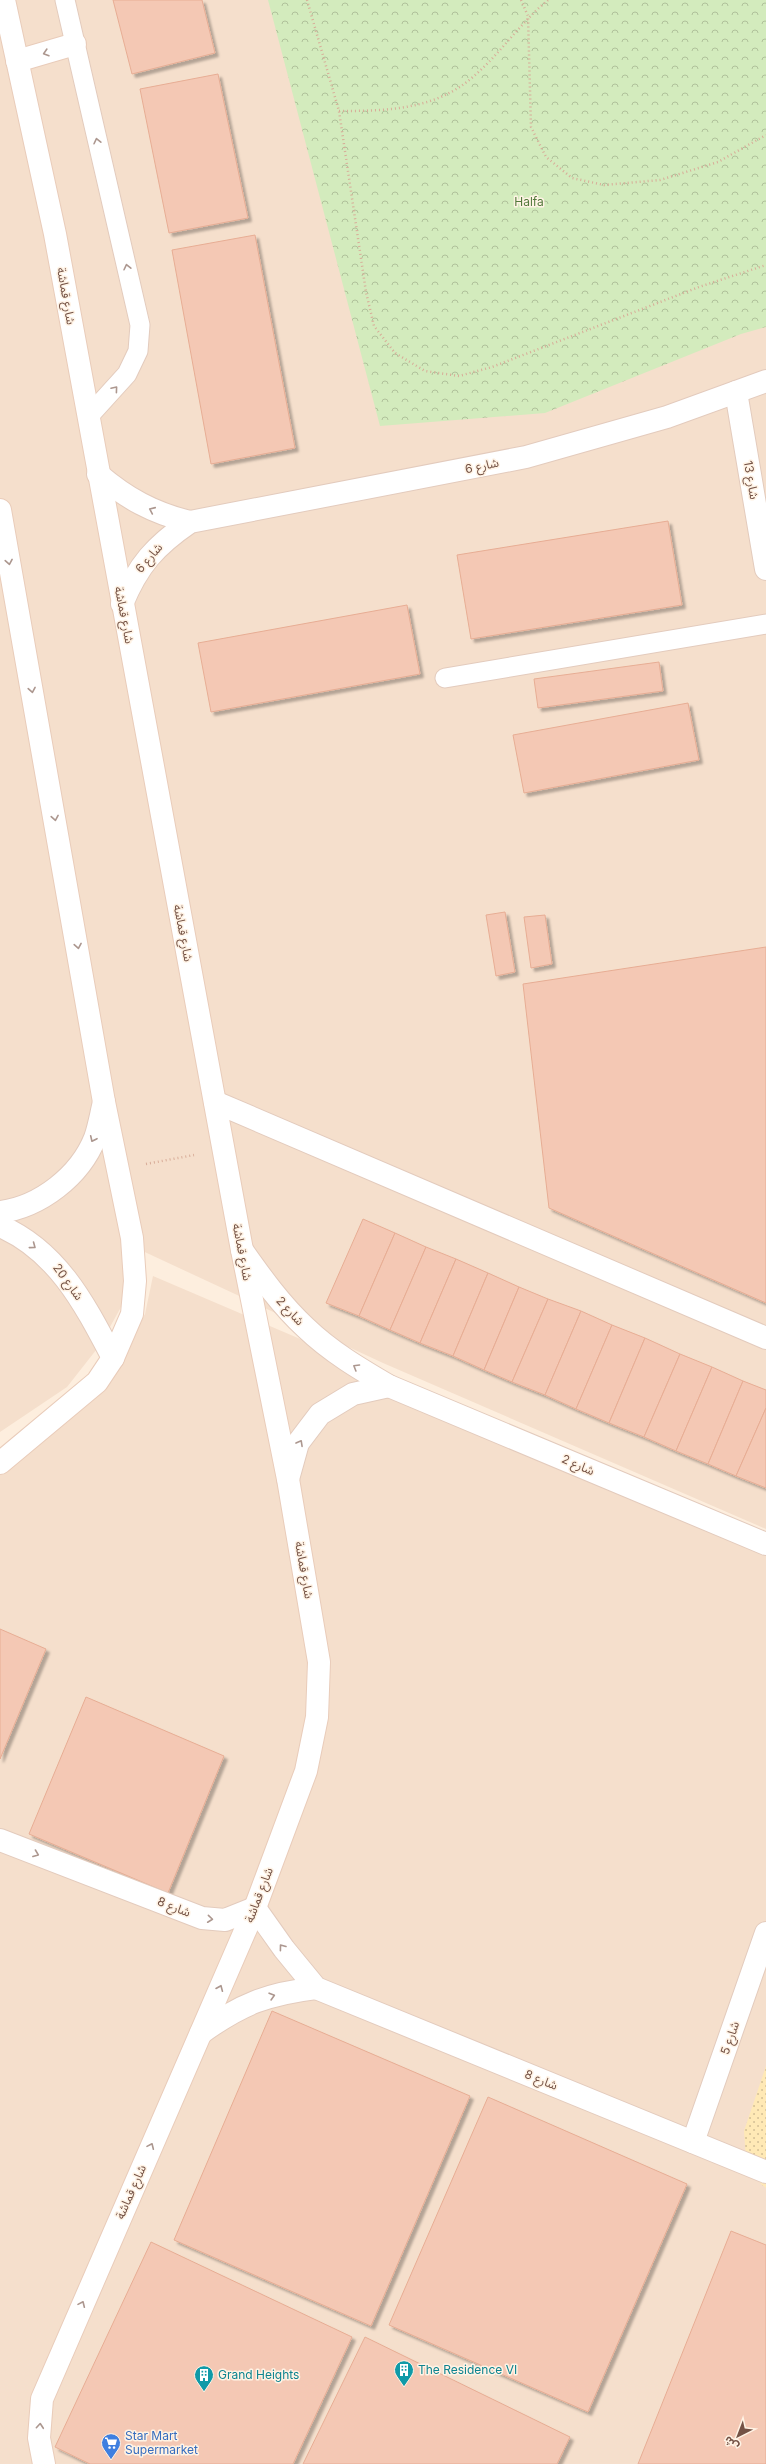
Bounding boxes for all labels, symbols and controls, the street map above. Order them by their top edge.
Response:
one-way arrow [43,48,50,57]
one-way arrow [94,138,102,144]
park label: Halfa [514,194,544,209]
one-way arrow [123,264,131,271]
street label: شارع قماشة [52,266,79,326]
one-way arrow [110,386,117,394]
street label: شارع 6 [464,455,501,478]
street label: شارع 13 [739,459,762,501]
one-way arrow [149,507,156,515]
street label: شارع 6 [132,540,167,577]
one-way arrow [5,559,13,565]
street label: شارع قماشة [110,585,137,645]
one-way arrow [27,687,36,693]
one-way arrow [51,815,59,821]
street label: شارع قماشة [169,903,196,963]
one-way arrow [73,943,82,949]
one-way arrow [90,1136,98,1143]
street label: شارع قماشة [228,1222,255,1282]
one-way arrow [29,1241,36,1248]
street label: شارع 20 [48,1260,87,1304]
street label: شارع 2 [272,1293,307,1330]
one-way arrow [353,1364,360,1371]
one-way arrow [295,1440,303,1447]
street label: شارع 2 [559,1451,597,1480]
street label: شارع قماشة [290,1540,317,1600]
one-way arrow [33,1850,40,1858]
street label: شارع قماشة [241,1865,278,1925]
street label: شارع 8 [155,1893,193,1922]
one-way arrow [207,1914,213,1923]
one-way arrow [280,1945,287,1952]
one-way arrow [215,1985,223,1993]
one-way arrow [268,1992,275,2000]
street label: شارع 5 [717,2019,744,2057]
street label: شارع 8 [522,2066,560,2095]
one-way arrow [146,2143,154,2151]
street label: شارع قماشة [112,2162,151,2222]
one-way arrow [78,2300,86,2307]
building icon: The Residence VI [393,2359,415,2387]
place label: The Residence VI [418,2362,517,2377]
building icon: Grand Heights [193,2364,215,2392]
place label: Grand Heights [218,2367,299,2382]
north arrow [718,2416,758,2456]
one-way arrow [36,2423,45,2429]
place label: Star Mart Supermarket [125,2428,198,2457]
supermarket icon: Star Mart Supermarket [100,2432,122,2460]
text: ش [721,2433,742,2454]

